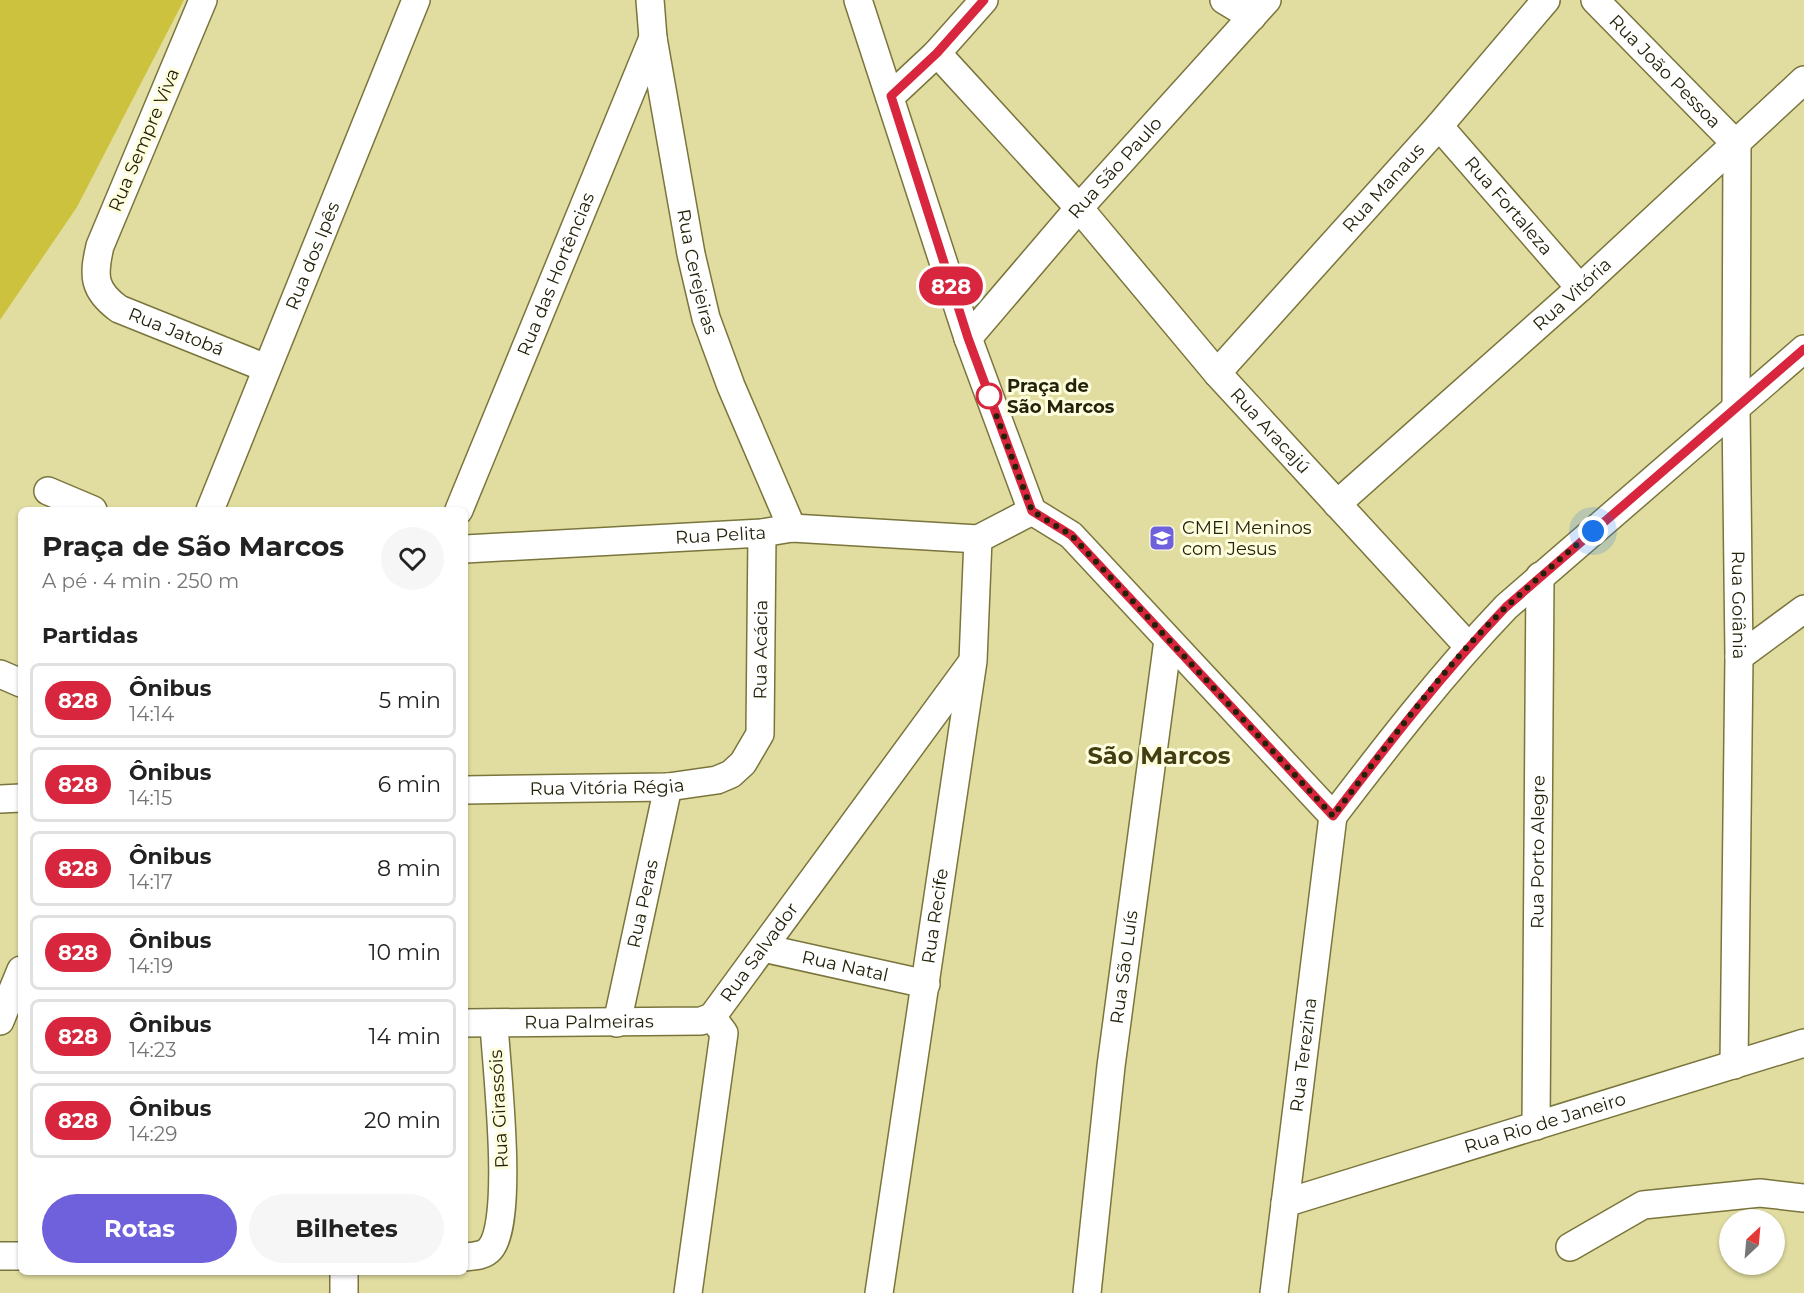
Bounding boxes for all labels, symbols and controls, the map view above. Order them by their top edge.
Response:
street label: Rua João Pessoa [1604,10,1725,133]
street label: Rua Sempre Viva [104,65,184,215]
street label: Rua São Paulo [1064,112,1167,223]
street label: Rua Manaus [1338,139,1429,237]
street label: Rua Fortaleza [1460,152,1557,260]
street label: Rua das Hortências [513,189,599,359]
street label: Rua dos Ipês [281,198,344,313]
street label: Rua Cerejeiras [672,207,722,338]
street label: Rua Vitória [1528,253,1616,336]
line badge: 828 [916,266,986,306]
text: 828 [931,274,971,299]
street label: Rua Jatobá [125,303,227,361]
place label: Praça de São Marcos [1007,375,1115,418]
marker: Praça de São Marcos [976,383,1002,409]
street label: Rua Aracajú [1226,384,1315,478]
your location [1578,516,1608,546]
place label: CMEI Meninos com Jesus [1182,517,1312,560]
street label: Rua Pelita [675,522,767,549]
school or university icon: CMEI Meninos com Jesus [1147,523,1177,553]
button: heart [381,527,444,590]
text: Praça de São Marcos [42,529,344,563]
street label: Rua Goiânia [1727,551,1750,660]
text: A pé · 4 min · 250 m [42,569,239,593]
street label: Rua Acácia [749,600,772,700]
text: Partidas [42,622,138,649]
text: Ônibus [129,675,211,702]
text: 5 min [379,687,441,714]
text: 828 [58,688,98,713]
text: 14:14 [129,702,174,726]
district label: São Marcos [1087,741,1231,770]
text: Ônibus [129,759,211,786]
text: 6 min [378,771,441,798]
text: 828 [58,772,98,797]
street label: Rua Vitória Régia [530,774,686,800]
street label: Rua Porto Alegre [1526,775,1550,929]
text: 14:15 [129,786,172,810]
text: Ônibus [129,843,211,870]
text: 8 min [377,855,441,882]
text: 828 [58,856,98,881]
street label: Rua Peras [623,857,663,950]
street label: Rua Recife [917,867,953,965]
text: 14:17 [129,870,173,894]
street label: Rua Salvador [716,898,803,1006]
street label: Rua São Luís [1106,909,1143,1025]
text: Ônibus [129,927,211,954]
text: 10 min [369,939,441,966]
text: 828 [58,940,98,965]
street label: Rua Natal [800,946,890,986]
text: 14:19 [129,954,173,978]
street label: Rua Terezina [1285,996,1321,1113]
street label: Rua Palmeiras [524,1010,654,1033]
text: Ônibus [129,1011,211,1038]
text: 14 min [369,1023,441,1050]
text: 828 [58,1024,98,1049]
text: 14:23 [129,1038,176,1062]
street label: Rua Girassóis [485,1049,513,1169]
street label: Rua Rio de Janeiro [1461,1088,1628,1158]
text: Ônibus [129,1095,211,1122]
text: 20 min [364,1107,441,1134]
text: 828 [58,1108,98,1133]
text: 14:29 [129,1122,177,1146]
button: Rotas [42,1194,237,1263]
button: Bilhetes [249,1194,444,1263]
north arrow [1719,1209,1785,1275]
map controls [1719,1209,1785,1275]

